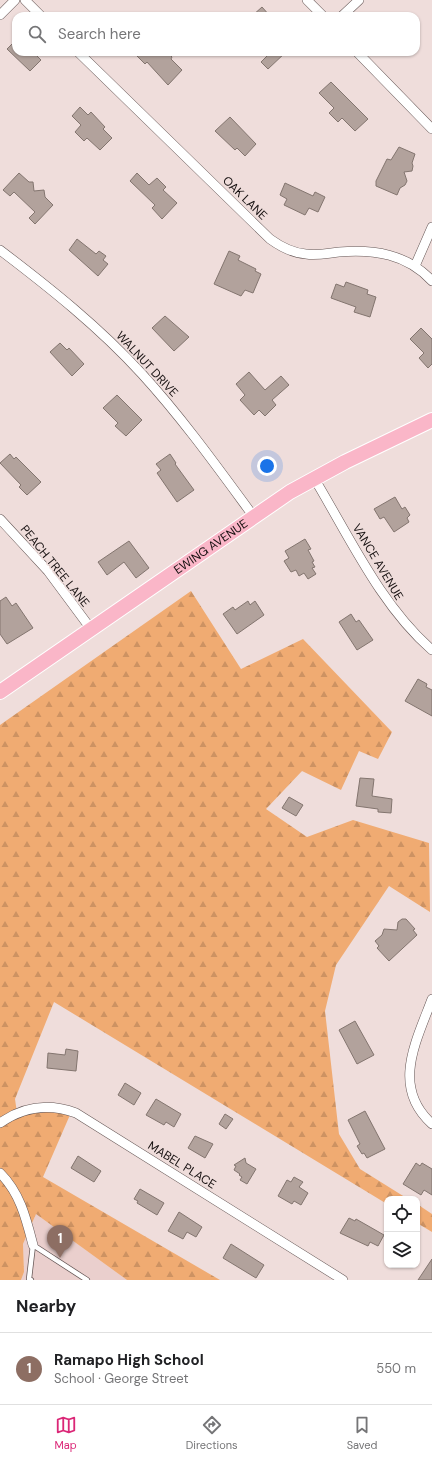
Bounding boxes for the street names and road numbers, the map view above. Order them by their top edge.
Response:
street label: OAK LANE [219,173,271,223]
street label: WALNUT DRIVE [112,328,182,400]
street label: EWING AVENUE [171,515,251,578]
street label: VANCE AVENUE [349,521,407,603]
street label: PEACH TREE LANE [17,522,93,611]
street label: MABEL PLACE [145,1138,219,1193]

